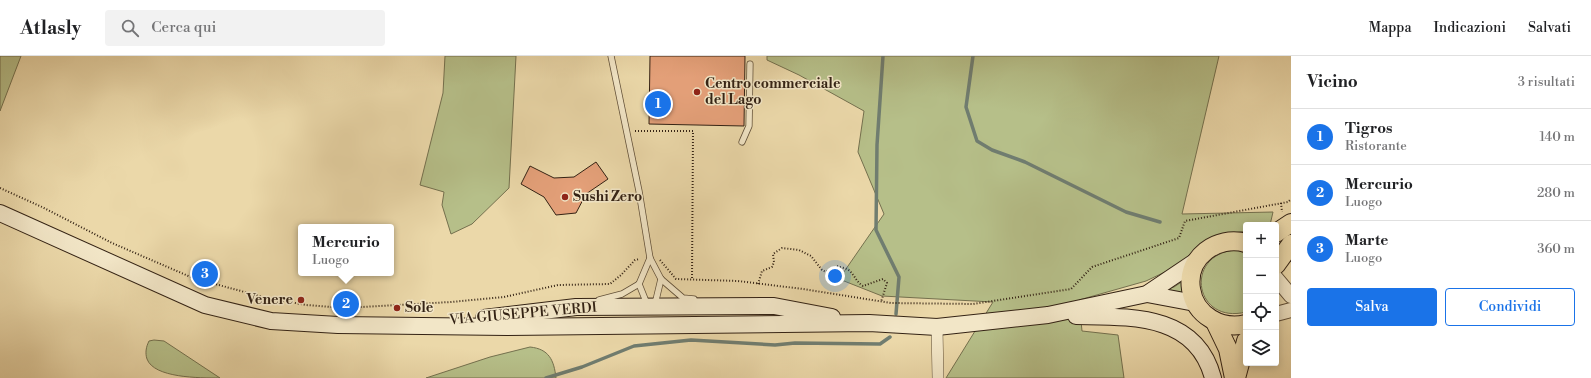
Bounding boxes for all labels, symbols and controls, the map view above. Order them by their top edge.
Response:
search box [105,10,385,46]
text: Atlasly [20,16,81,40]
icon: search [119,17,141,39]
text: Cerca qui [151,18,217,37]
text: Mappa [1369,19,1411,37]
text: Indicazioni [1433,19,1506,37]
text: Salvati [1528,19,1571,37]
text: Vicino [1307,71,1358,93]
text: 3 risultati [1518,74,1575,90]
place label: Centro commerciale del Lago [705,75,841,109]
marker: Centro commerciale del Lago [692,87,702,97]
pin: 1 [645,89,671,119]
text: Tigros [1345,119,1393,138]
text: 1 [1317,129,1323,145]
text: 140 m [1539,129,1575,145]
text: Ristorante [1345,138,1407,154]
text: Mercurio [1345,175,1413,194]
text: 2 [1316,185,1324,201]
text: 280 m [1537,185,1575,201]
place label: Sushi Zero [573,188,642,206]
marker: Sushi Zero [560,192,570,202]
text: Luogo [1345,194,1382,210]
map controls [1243,222,1279,366]
button: + [1243,222,1279,258]
popup [298,224,394,276]
text: Marte [1345,231,1388,250]
text: Mercurio [312,233,380,252]
text: 3 [1316,241,1324,257]
text: 360 m [1537,241,1575,257]
text: Luogo [1345,250,1382,266]
text: Luogo [312,252,349,268]
button: − [1243,258,1279,294]
pin: 3 [192,259,218,289]
your location [825,266,845,286]
button: Salva [1307,288,1437,326]
button: Condividi [1445,288,1575,326]
pin: 2 [333,289,359,319]
place label: Venere [246,291,293,309]
button: locate [1243,294,1279,330]
marker: Venere [296,295,306,305]
place label: Sole [405,299,434,317]
street label: VIA GIUSEPPE VERDI [447,299,598,330]
marker: Sole [392,303,402,313]
button: layers [1243,330,1279,366]

